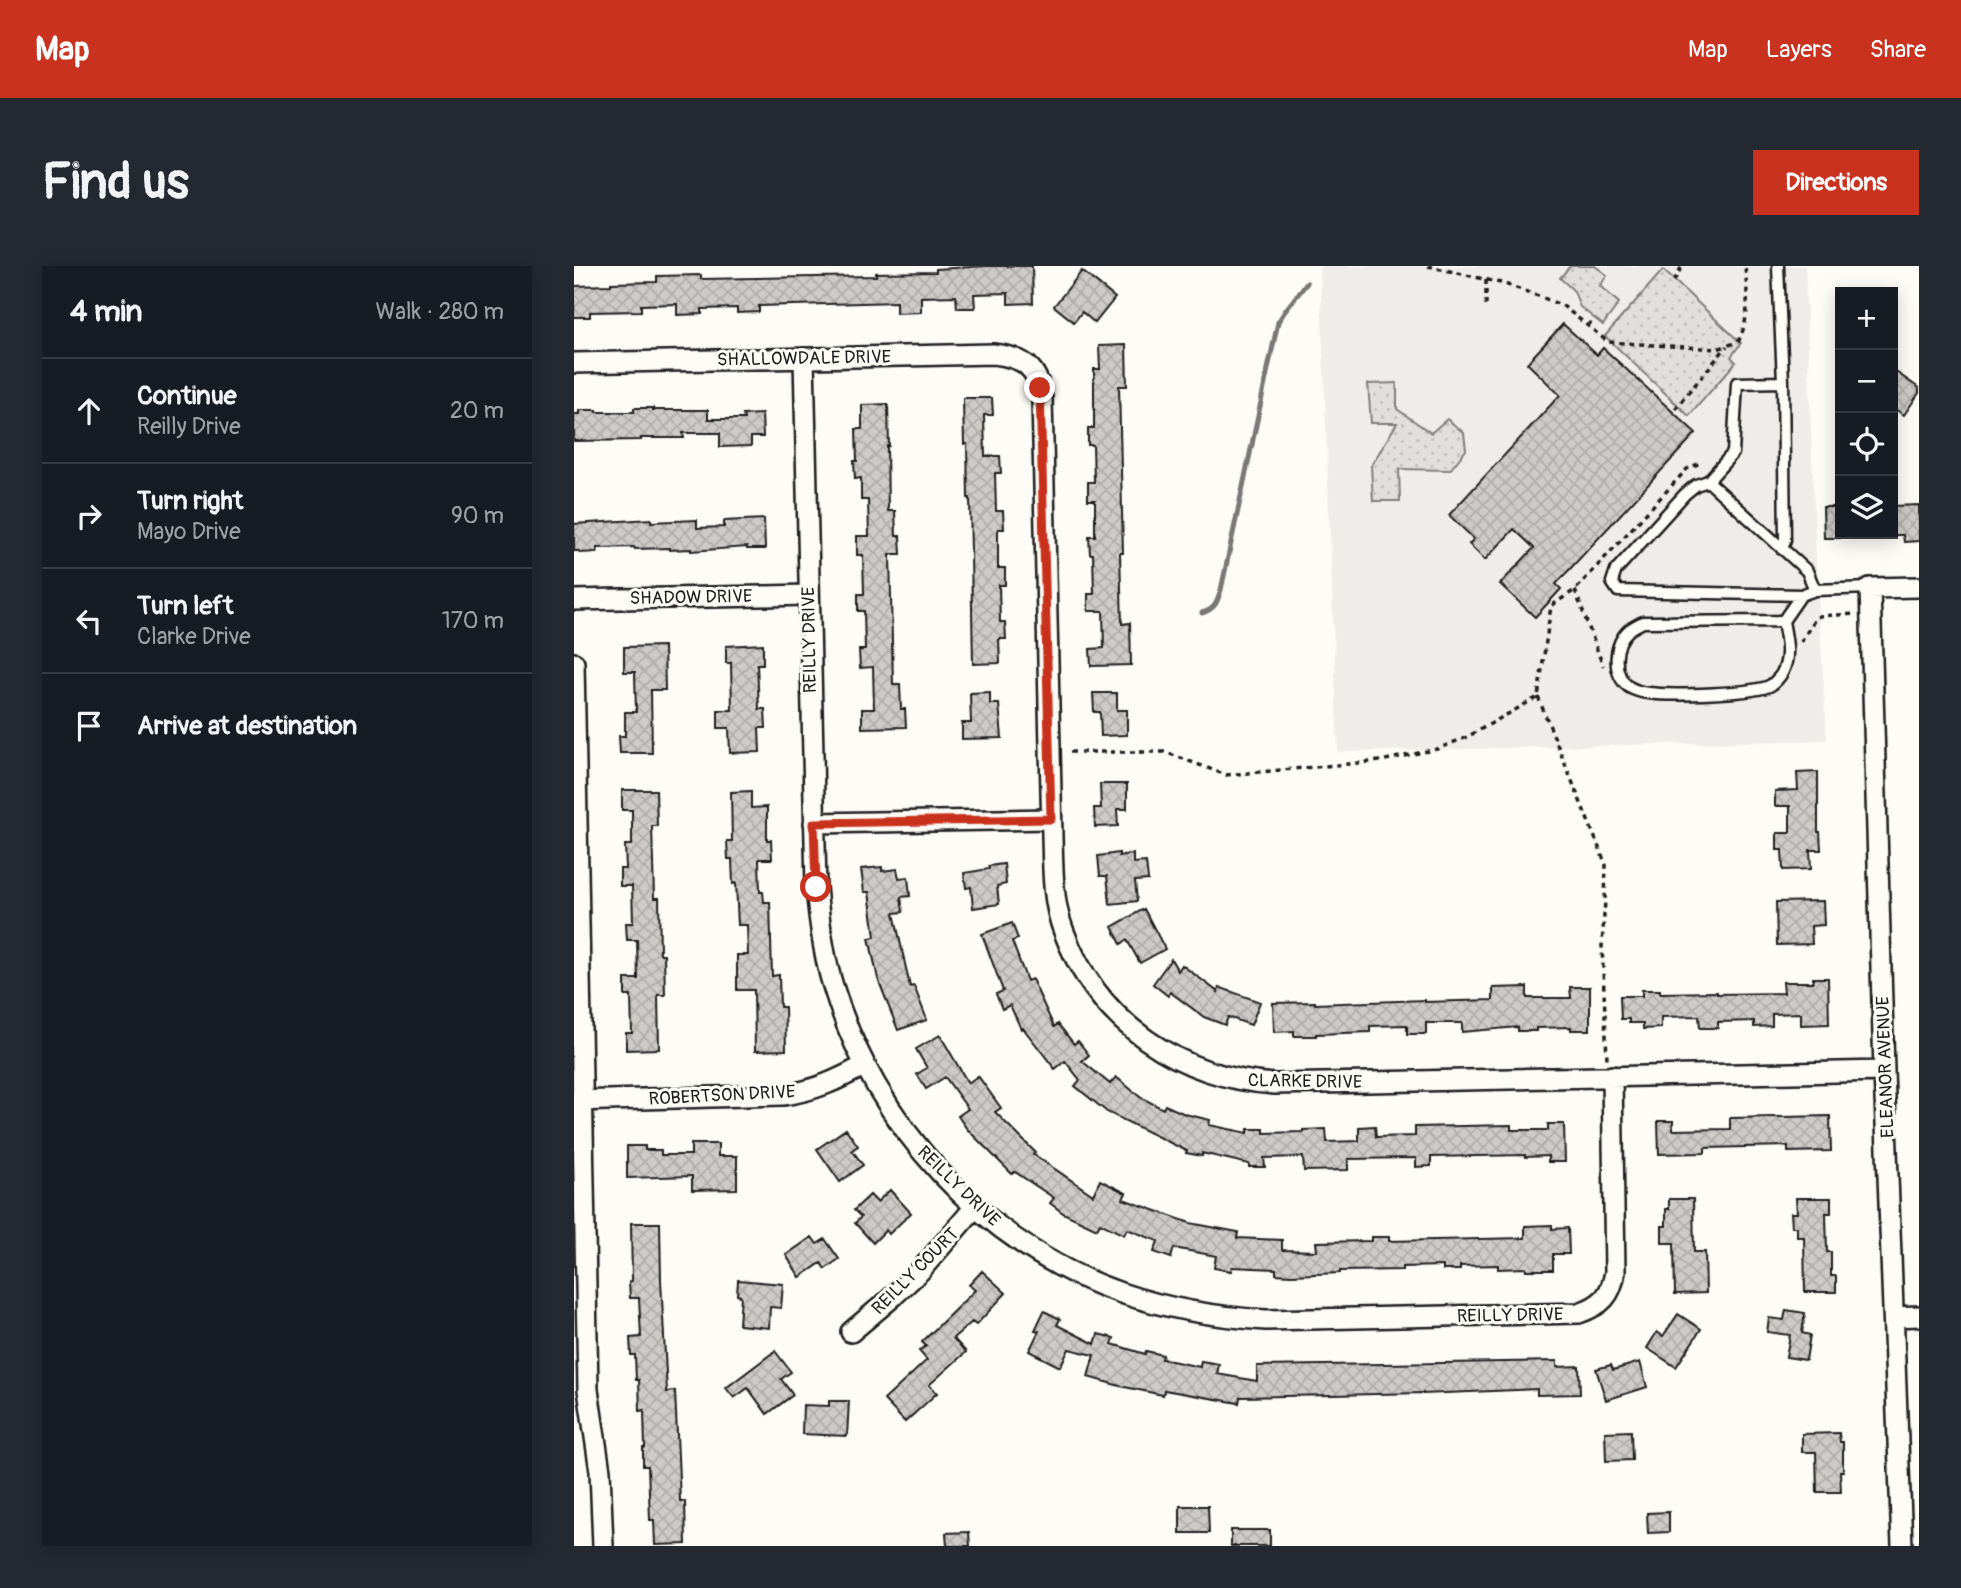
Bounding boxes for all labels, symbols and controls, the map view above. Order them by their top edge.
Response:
text: Map [35,29,90,70]
text: Map [1688,35,1728,64]
text: Layers [1766,35,1832,64]
text: Share [1870,35,1926,64]
button: Directions [1753,150,1919,215]
text: Find us [42,152,189,213]
map controls [1835,287,1898,539]
button: + [1835,287,1898,350]
text: 4 min [70,293,143,330]
text: Walk · 280 m [376,297,504,326]
street label: SHALLOWDALE DRIVE [717,345,891,372]
button: − [1835,350,1898,413]
route end [1024,372,1055,403]
text: Continue [137,380,237,412]
icon: ahead [70,392,108,430]
text: 20 m [450,396,504,425]
text: Reilly Drive [137,412,241,441]
button: locate [1835,413,1898,476]
button: layers [1835,476,1898,539]
text: Turn right [137,485,243,517]
icon: right [70,497,108,535]
text: 90 m [451,501,504,530]
text: Mayo Drive [137,517,241,546]
street label: SHADOW DRIVE [630,585,752,610]
street label: REILLY DRIVE [797,587,822,693]
text: Turn left [137,590,233,622]
icon: left [70,602,108,640]
text: 170 m [442,606,504,635]
text: Clarke Drive [137,622,251,651]
icon: arrive [70,707,108,745]
text: Arrive at destination [137,710,357,742]
route start [800,871,831,902]
street label: ELEANOR AVENUE [1872,996,1899,1138]
street label: CLARKE DRIVE [1248,1069,1362,1094]
street label: ROBERTSON DRIVE [648,1080,796,1111]
street label: REILLY DRIVE [912,1141,1005,1232]
street label: REILLY COURT [867,1223,964,1320]
street label: REILLY DRIVE [1457,1303,1563,1328]

